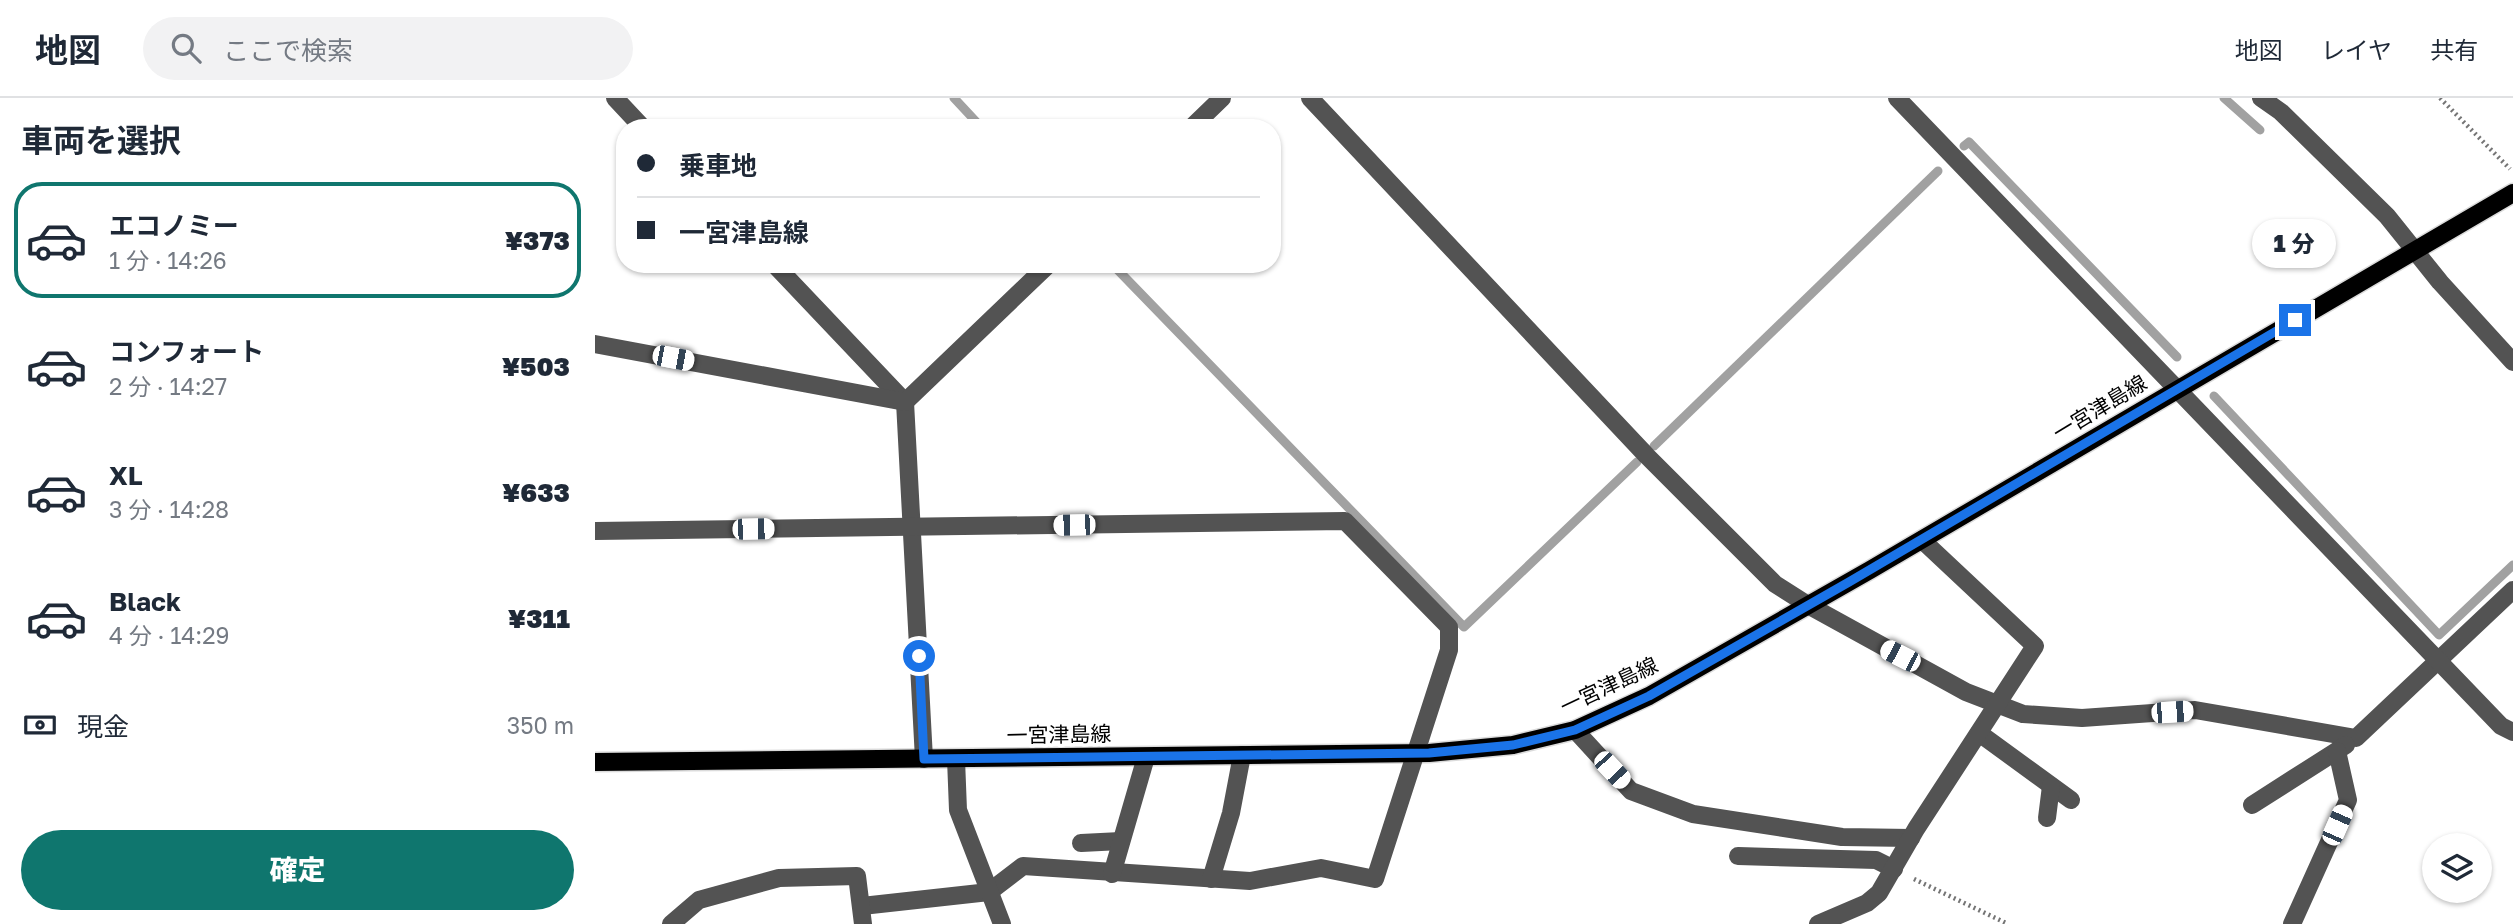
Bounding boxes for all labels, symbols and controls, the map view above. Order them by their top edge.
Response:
search box [143,17,633,80]
icon: search [167,29,205,67]
text: 地図 [35,30,101,69]
text: ここで検索 [223,35,353,66]
text: 地図 [2235,35,2283,64]
text: レイヤ [2321,35,2392,64]
text: 共有 [2430,35,2478,64]
text: 車両を選択 [21,121,181,159]
text: 乗車地 [679,150,757,181]
icon: car [25,209,88,272]
text: エコノミー [109,210,239,241]
text: 一宮津島線 [679,217,809,248]
callout: 1 分 [2253,218,2337,268]
text: ¥373 [505,225,570,256]
text: 1 分 [2274,229,2314,257]
text: 1 分 · 14:26 [109,246,227,274]
route end [2279,304,2311,336]
icon: car [25,335,88,398]
text: コンフォート [109,336,264,367]
car [651,344,696,372]
text: ¥503 [502,351,570,382]
street label: 一宮津島線 [2048,369,2151,445]
text: 2 分 · 14:27 [109,372,227,400]
text: XL [109,460,143,491]
icon: car [25,461,88,524]
text: ¥633 [502,477,570,508]
text: 3 分 · 14:28 [109,495,229,523]
car [1053,514,1096,536]
car [732,518,775,540]
text: Black [109,586,181,617]
icon: car [25,587,88,650]
text: ¥311 [508,603,570,634]
text: 4 分 · 14:29 [109,621,230,649]
car [1877,637,1924,675]
route start [903,640,935,672]
street label: 一宮津島線 [1556,651,1662,719]
car [2151,700,2194,724]
icon: cash [21,706,59,744]
text: 現金 [77,711,129,742]
text: 350 m [507,711,574,739]
street label: 一宮津島線 [1006,720,1112,748]
car [1590,747,1635,793]
car [2319,802,2356,848]
button: 確定 [21,830,574,910]
map controls [2422,833,2492,903]
button: layers [2422,833,2492,903]

